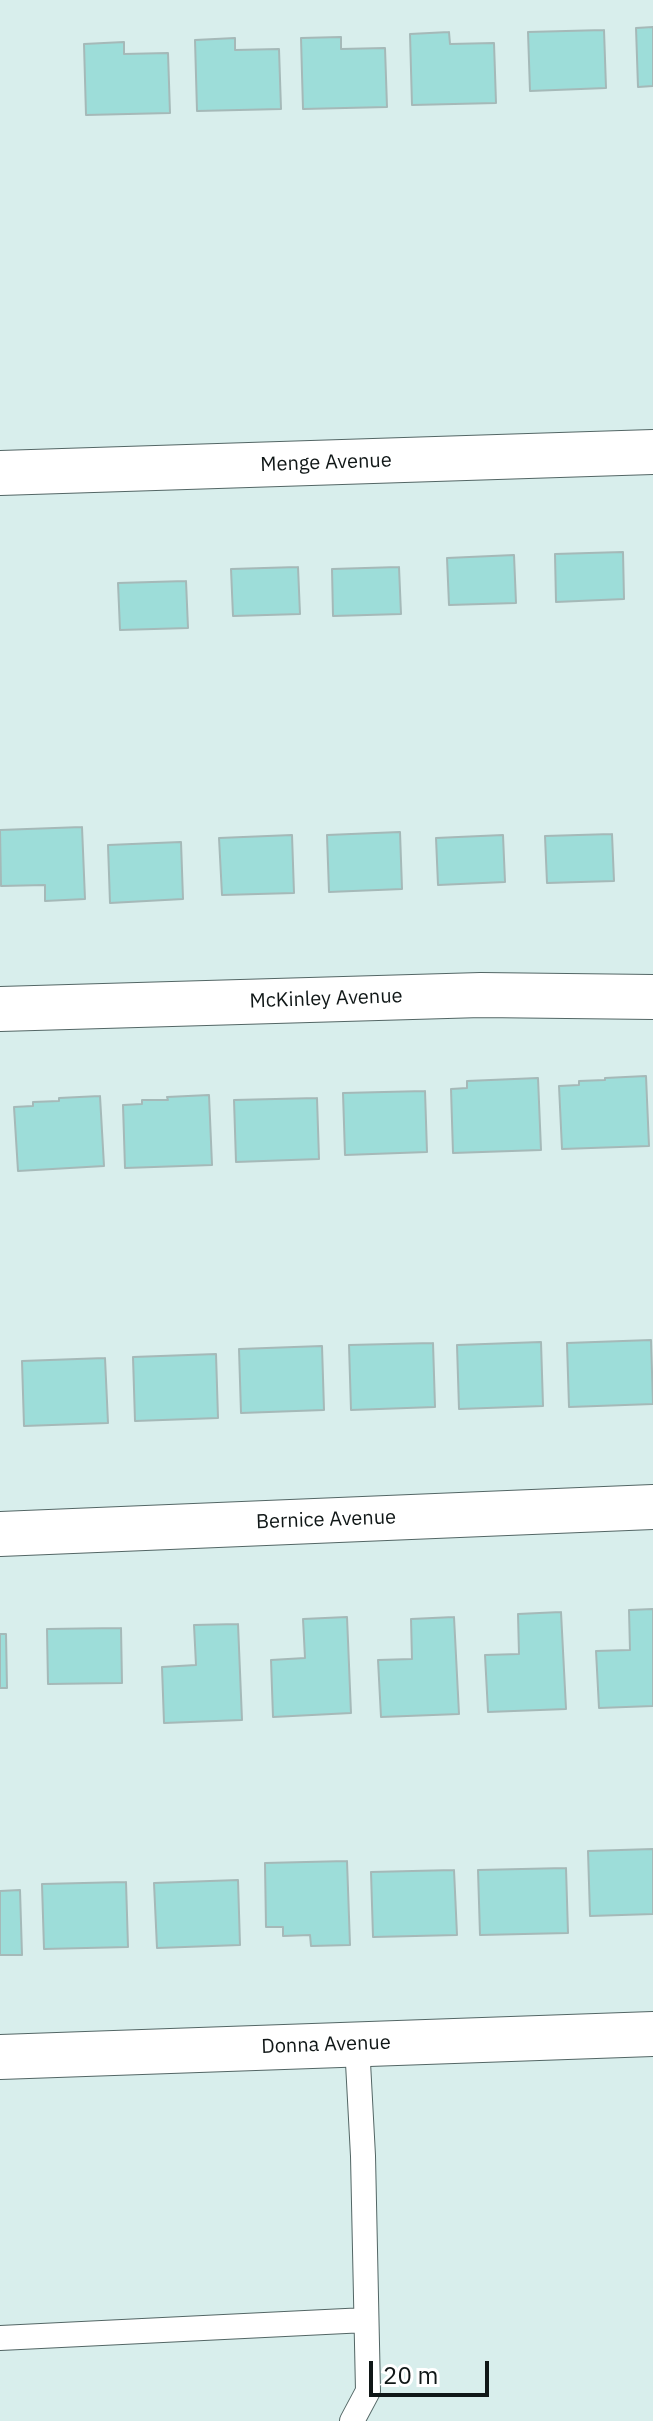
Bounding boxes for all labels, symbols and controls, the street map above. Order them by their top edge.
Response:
street label: Menge Avenue [260,449,392,477]
street label: McKinley Avenue [249,984,403,1014]
street label: Bernice Avenue [256,1506,396,1534]
street label: Donna Avenue [261,2031,391,2059]
scale bar [373,2345,493,2395]
text: 20 m [383,2359,438,2391]

